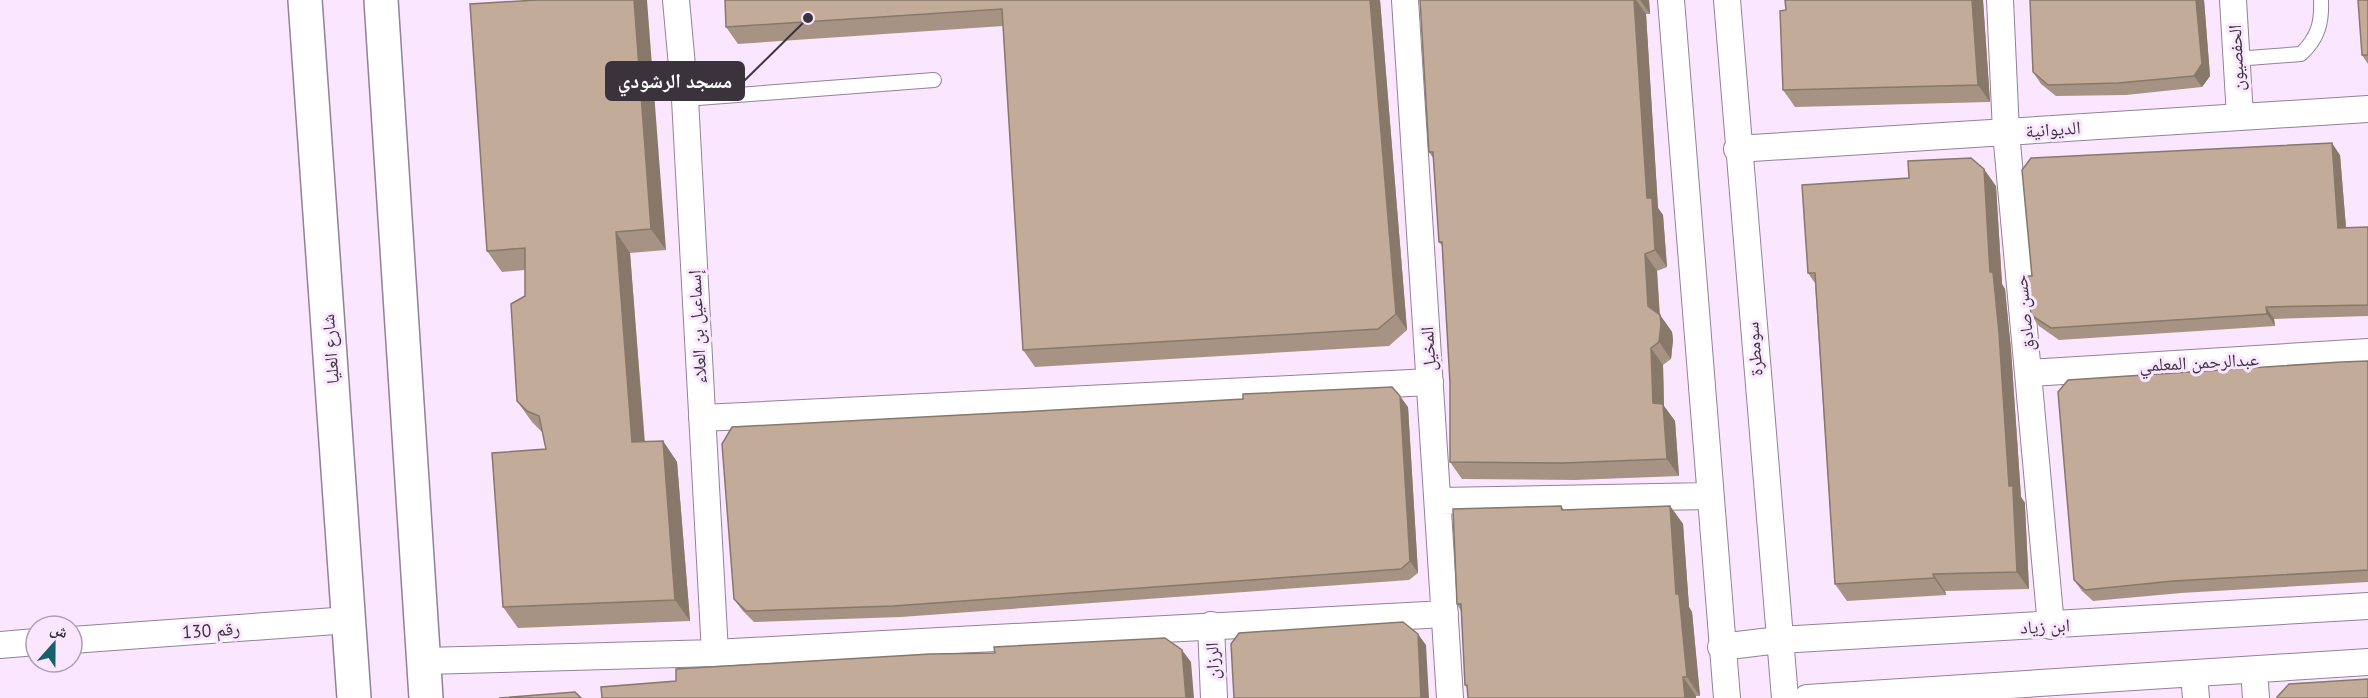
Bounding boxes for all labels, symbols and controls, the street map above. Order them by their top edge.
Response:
street label: الحفصيون [2223,24,2249,92]
callout: مسجد الرشودي [606,62,744,100]
text: مسجد الرشودي [618,68,732,97]
street label: الديوانية [2025,116,2081,142]
street label: إسماعيل بن العلاء [683,270,712,384]
street label: حسن صادق [2009,274,2039,352]
street label: شارع العليا [316,313,344,385]
street label: سومطرة [1740,321,1768,377]
street label: المخيل [1415,326,1441,372]
street label: عبدالرحمن المعلمي [2139,347,2260,380]
street label: ابن زياد [2020,613,2070,639]
north arrow [24,614,84,674]
street label: رقم 130 [181,616,241,645]
text: ش [48,618,71,642]
street label: الرزان [1200,642,1224,680]

